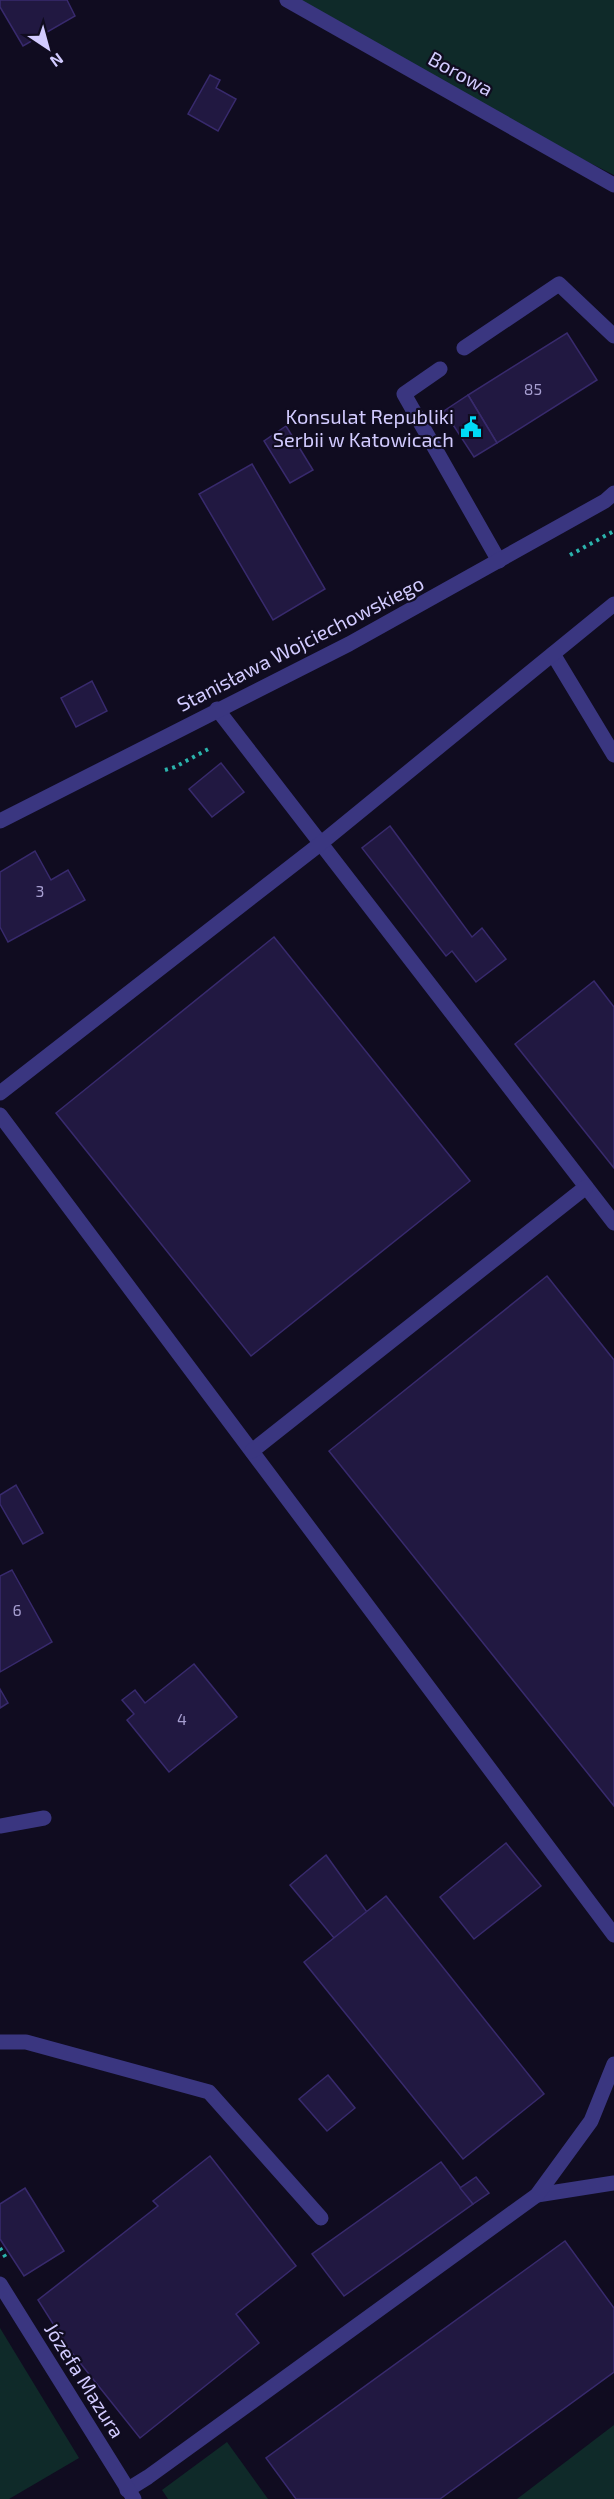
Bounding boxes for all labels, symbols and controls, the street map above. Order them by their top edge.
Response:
north arrow [18,18,78,78]
street label: Borowa [424,45,498,101]
text: N [47,49,67,72]
house number: 85 [524,379,542,398]
place label: Konsulat Republiki Serbii w Katowicach [273,404,454,451]
public building icon: Konsulat Republiki Serbii w Katowicach [459,415,483,439]
street label: Stanisława Wojciechowskiego [173,570,427,716]
house number: 3 [36,881,44,900]
house number: 6 [12,1600,22,1619]
house number: 4 [177,1709,187,1728]
street label: Józefa Mazura [40,2318,130,2442]

